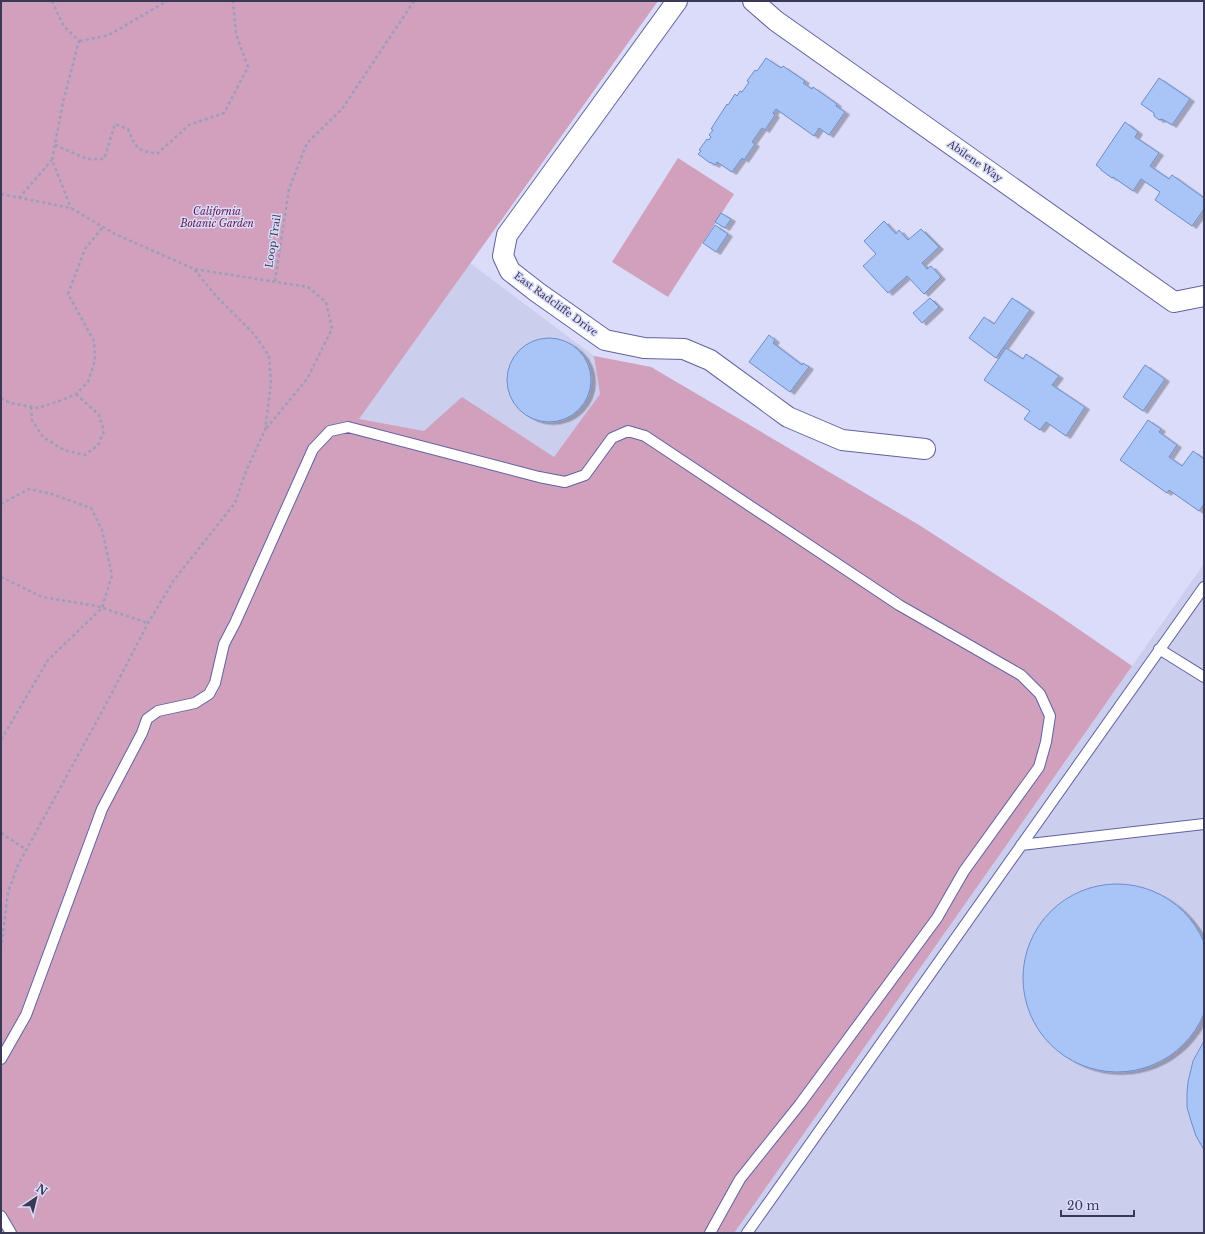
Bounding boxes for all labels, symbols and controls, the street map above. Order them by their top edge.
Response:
street label: Abilene Way [944,137,1006,185]
park label: California Botanic Garden [179,205,254,230]
street label: Loop Trail [262,213,284,269]
street label: East Radcliffe Drive [512,269,601,339]
north arrow [16,1178,56,1218]
text: N [33,1181,51,1199]
scale bar [1061,1192,1134,1218]
text: 20 m [1067,1198,1099,1213]

